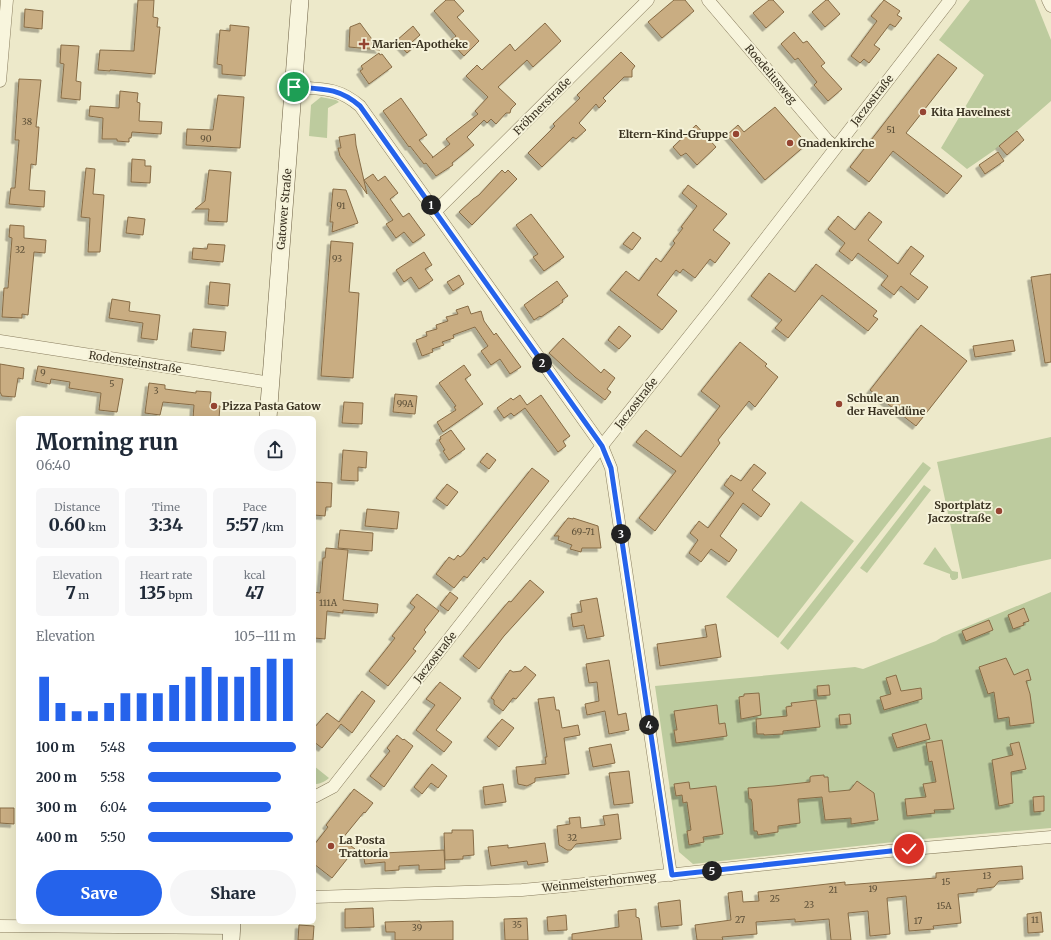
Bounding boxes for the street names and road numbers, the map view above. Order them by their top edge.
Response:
street label: Roedeliusweg [742,41,800,107]
street label: Jaczostraße [847,71,897,129]
street label: Fröhnerstraße [510,74,574,138]
street label: Gatower Straße [273,168,295,250]
street label: Rodensteinstraße [88,348,183,376]
street label: Jaczostraße [611,374,661,432]
street label: Jaczostraße [410,628,460,686]
street label: Weinmeisterhornweg [540,869,657,895]

